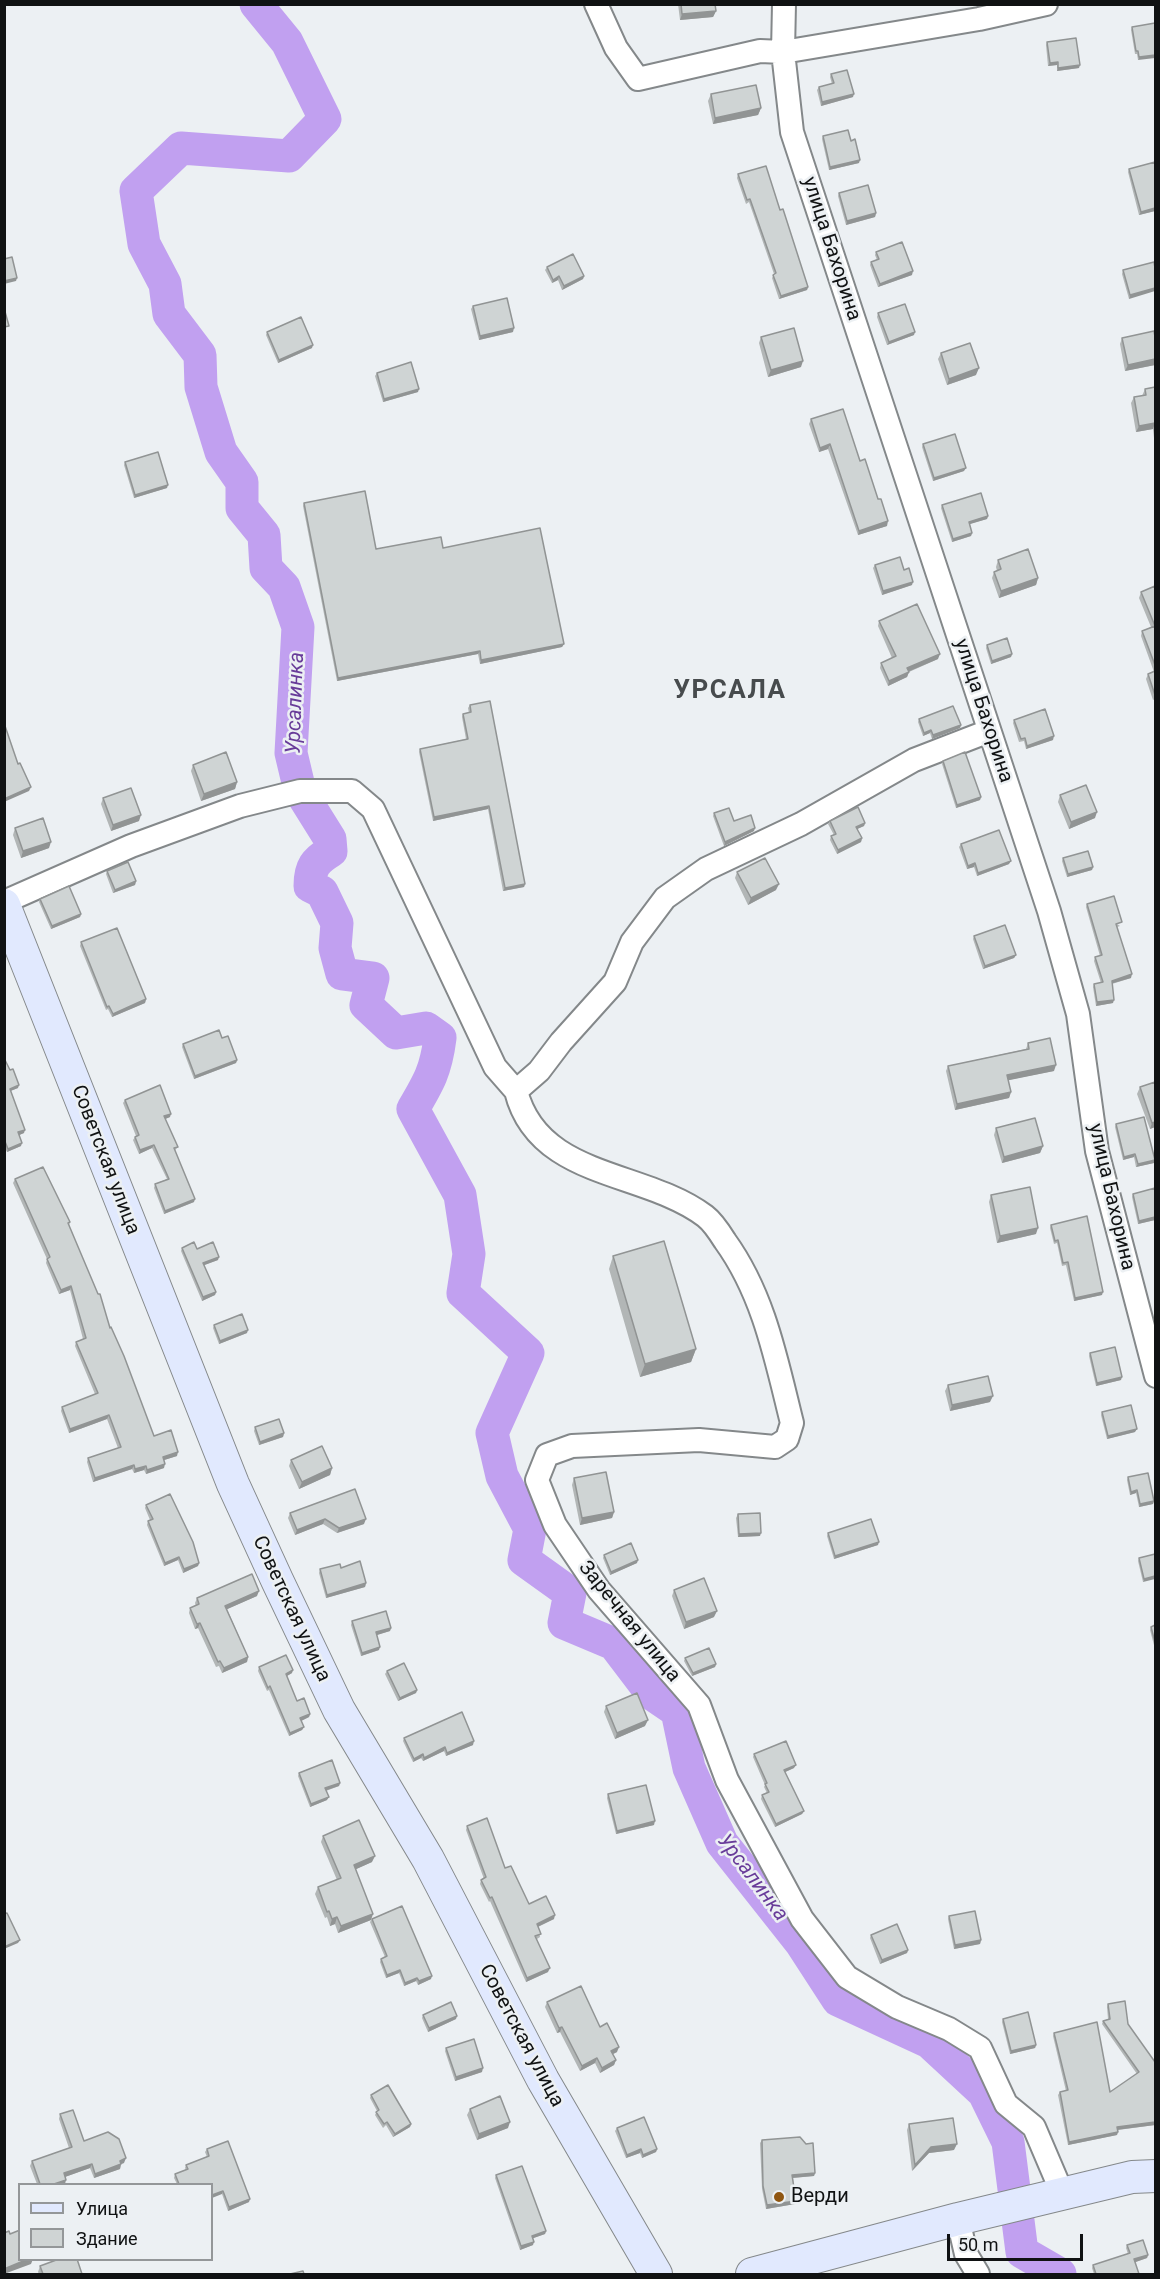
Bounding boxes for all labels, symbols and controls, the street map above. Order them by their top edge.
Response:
street label: улица Бахорина [796,174,866,324]
street label: улица Бахорина [948,636,1018,786]
water label: Урсалинка [282,651,310,755]
district label: УРСАЛА [674,675,786,707]
street label: Советская улица [65,1082,145,1238]
street label: улица Бахорина [1082,1121,1140,1273]
street label: Советская улица [247,1532,335,1686]
street label: Заречная улица [573,1557,685,1687]
water label: Урсалинка [711,1830,793,1926]
street label: Советская улица [473,1961,569,2111]
legend [18,2183,213,2261]
place label: Верди [791,2185,849,2209]
marker: Верди [772,2190,786,2204]
text: Улица [76,2198,128,2219]
scale bar [950,2222,1086,2260]
text: Здание [76,2228,138,2249]
text: 50 m [958,2234,998,2255]

